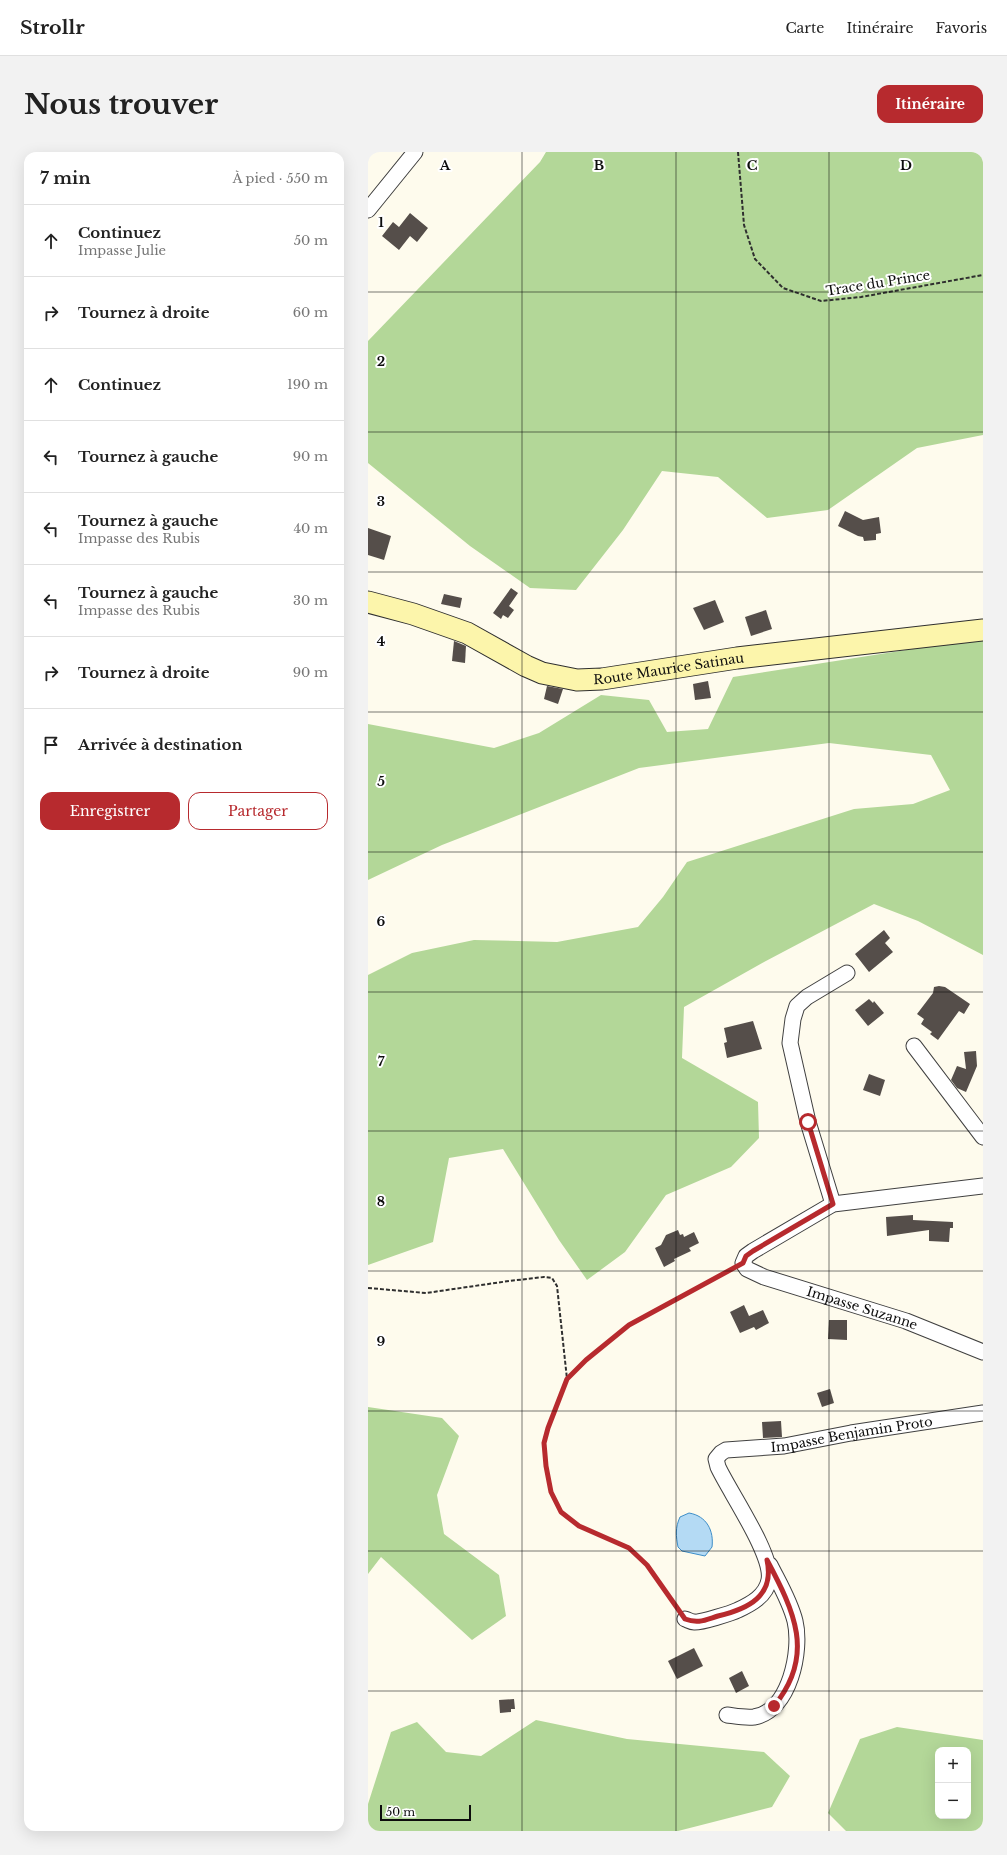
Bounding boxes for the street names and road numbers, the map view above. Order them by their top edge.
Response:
street label: Trace du Prince [825,266,931,300]
street label: Route Maurice Satinau [593,649,745,688]
street label: Impasse Suzanne [805,1282,920,1333]
street label: Impasse Benjamin Proto [770,1412,934,1455]

